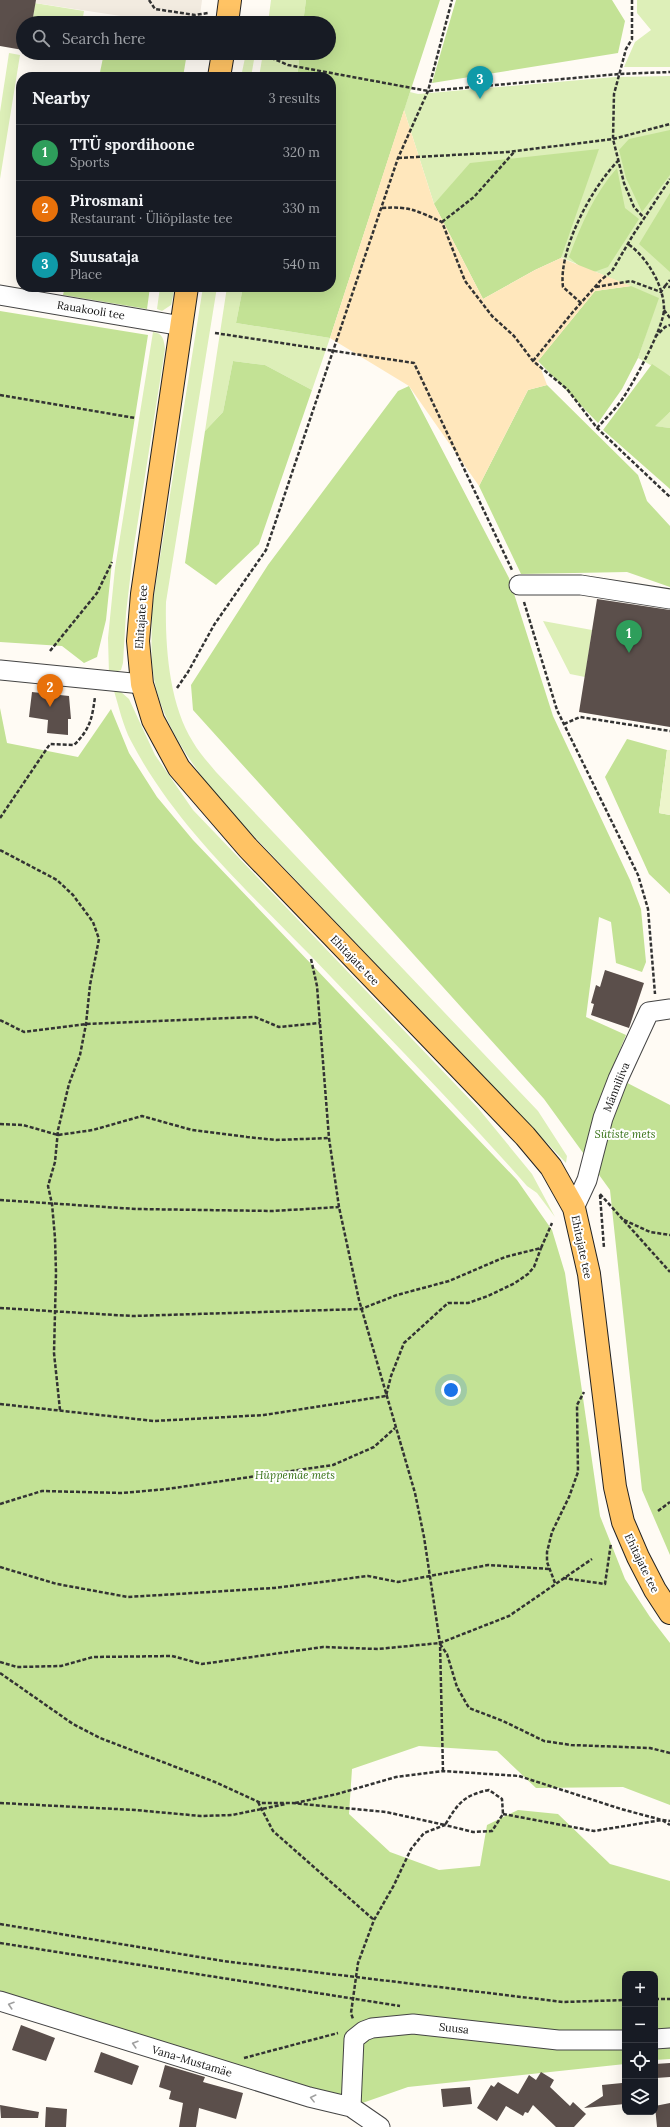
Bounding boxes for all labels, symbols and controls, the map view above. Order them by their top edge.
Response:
search box [16,16,336,60]
icon: search [30,27,52,49]
text: Search here [62,29,145,48]
pin: 3 [467,66,493,99]
text: Nearby [32,87,90,109]
text: 3 results [268,90,320,107]
text: TTÜ spordihoone [70,135,195,154]
text: 1 [42,144,48,161]
text: 320 m [283,144,320,161]
text: Sports [70,154,109,171]
text: Pirosmani [70,191,143,210]
text: 2 [42,200,48,217]
text: 330 m [282,200,320,217]
text: Restaurant · Üliõpilaste tee [70,210,233,227]
text: Suusataja [70,247,139,266]
text: 3 [41,256,49,273]
text: 540 m [283,256,320,273]
text: Place [70,266,102,283]
street label: Rauakooli tee [56,298,126,322]
street label: Ehitajate tee [132,584,150,650]
pin: 1 [616,620,642,653]
pin: 2 [37,674,63,707]
street label: Ehitajate tee [328,932,382,988]
street label: Männiliiva [600,1060,632,1114]
park label: Sütiste mets [595,1127,656,1141]
street label: Ehitajate tee [568,1214,596,1280]
your location [441,1380,461,1400]
park label: Hüppemäe mets [255,1468,335,1482]
street label: Ehitajate tee [622,1531,662,1595]
map controls [622,1971,658,2115]
button: + [622,1971,658,2007]
one-way arrow [8,2001,15,2010]
button: − [622,2007,658,2043]
street label: Suusa [438,2019,470,2037]
one-way arrow [132,2040,139,2049]
street label: Vana-Mustamäe [149,2042,234,2080]
button: locate [622,2043,658,2079]
button: layers [622,2079,658,2115]
one-way arrow [310,2095,316,2103]

